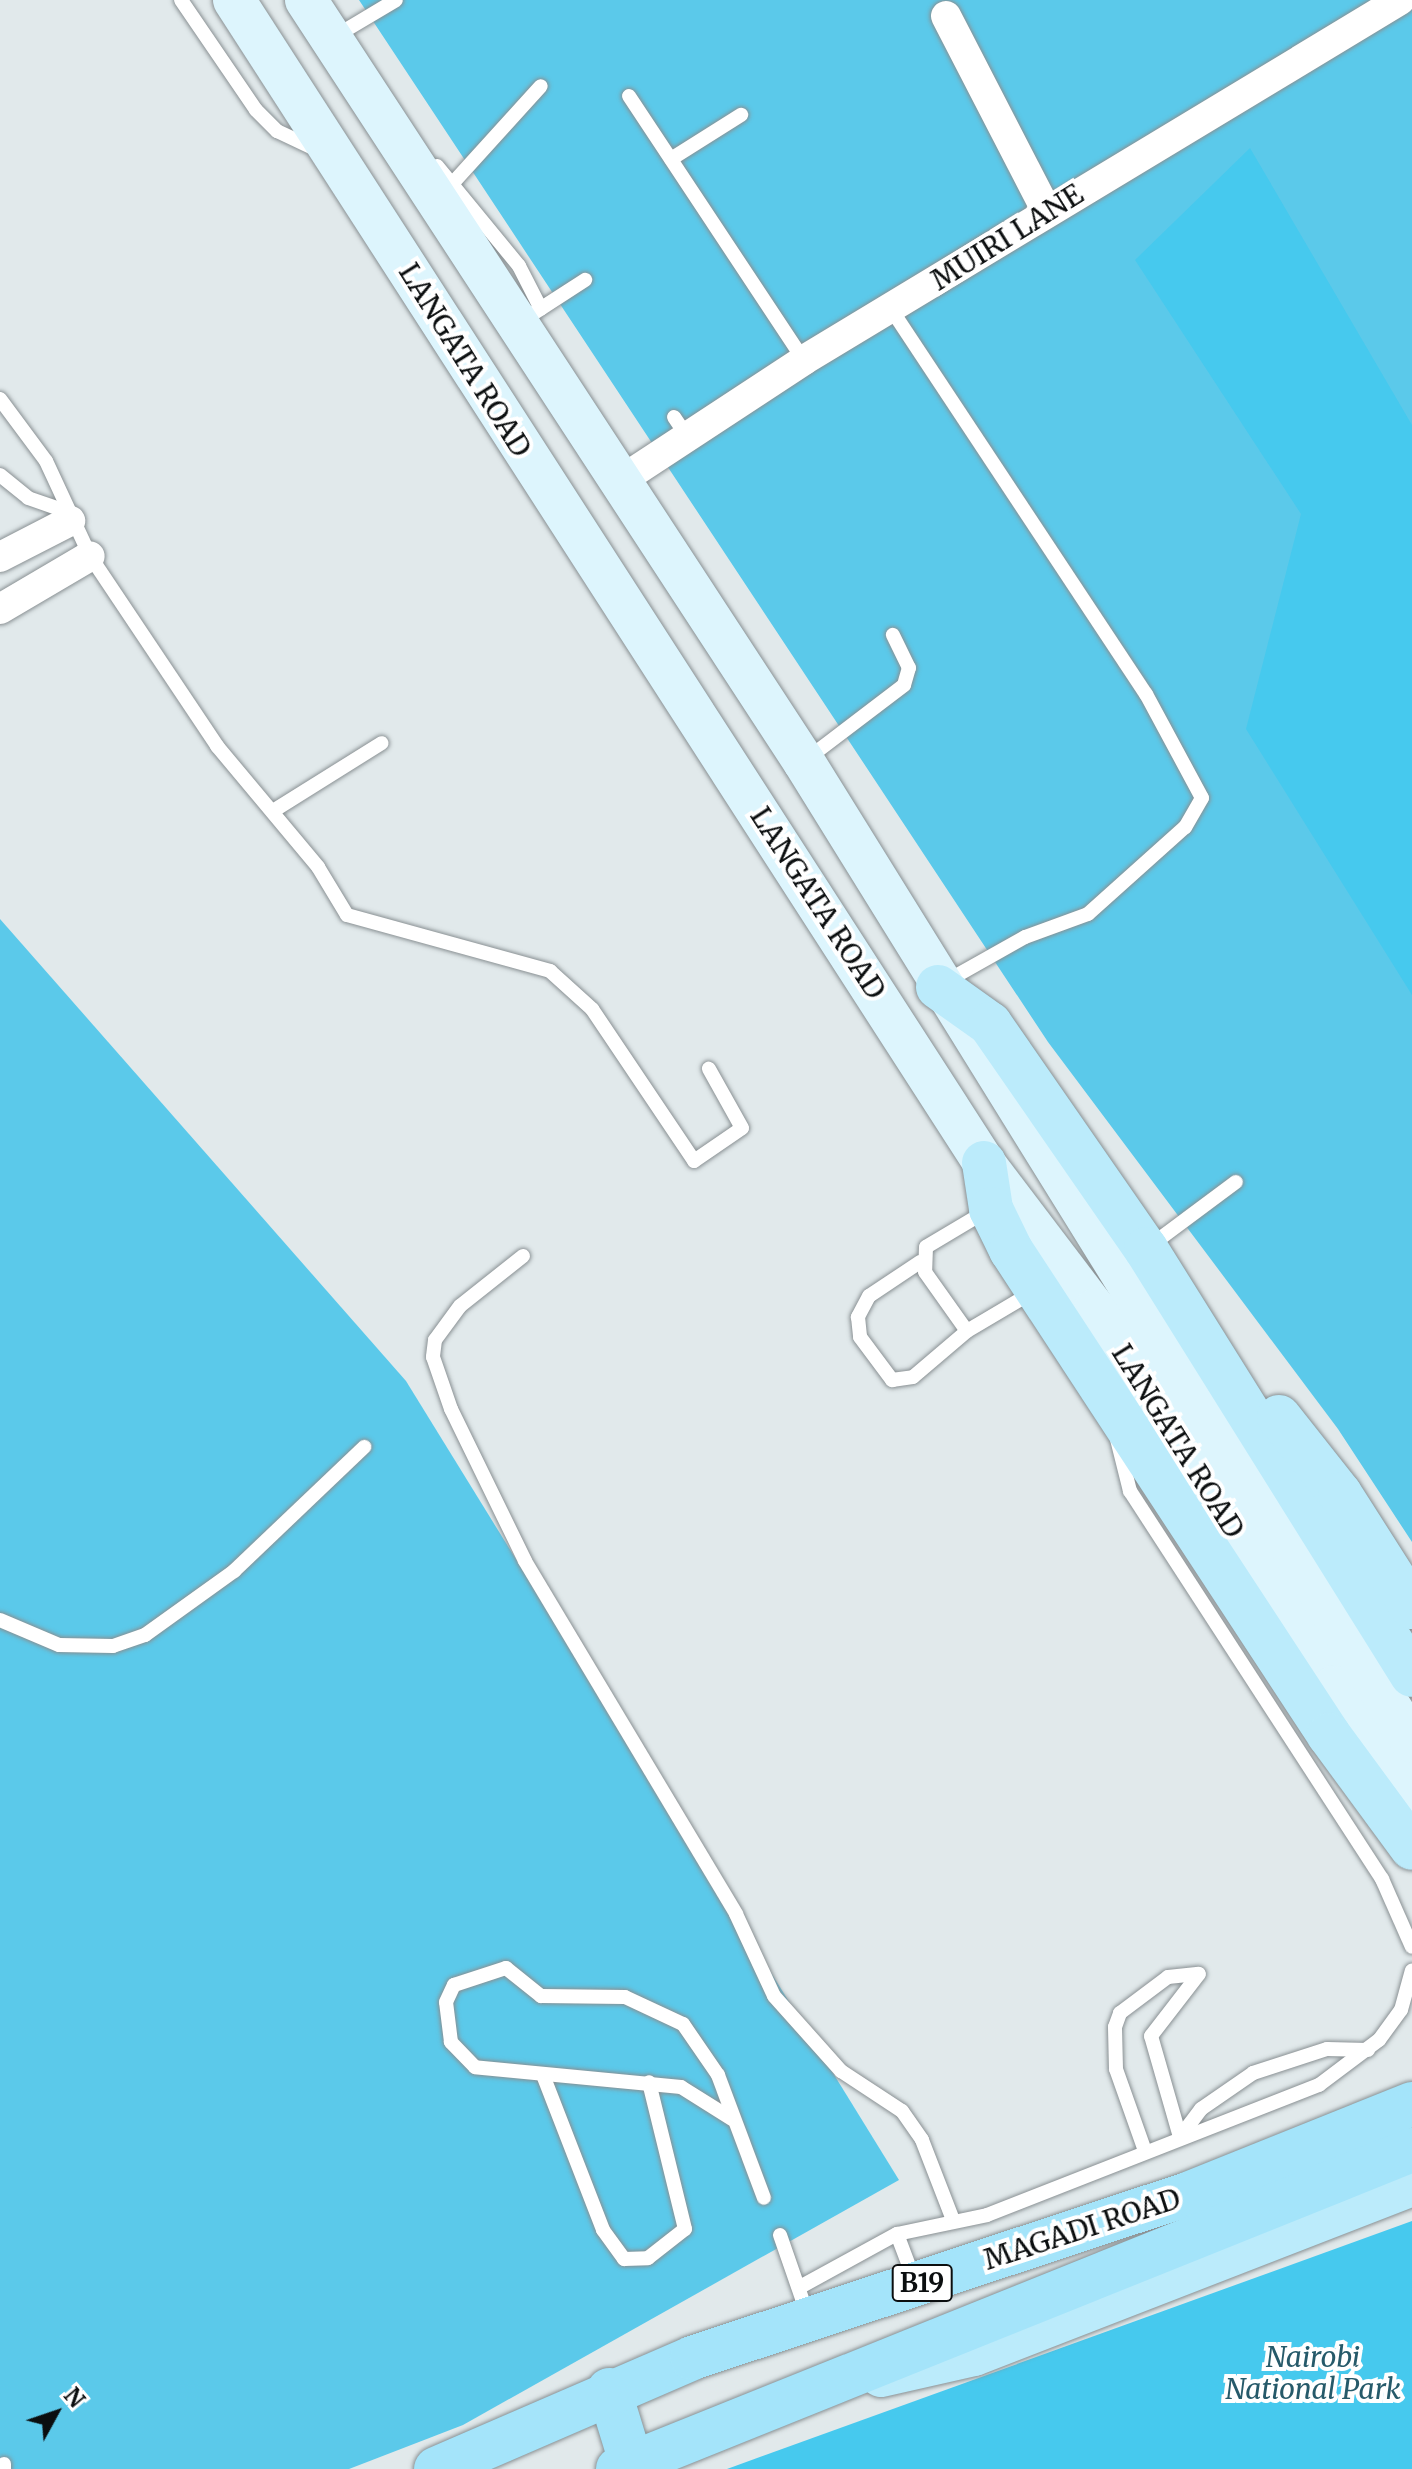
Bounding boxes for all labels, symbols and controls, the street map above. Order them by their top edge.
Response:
street label: MUIRI LANE [925,177,1089,297]
street label: LANGATA ROAD [392,257,538,463]
street label: LANGATA ROAD [744,801,892,1005]
street label: LANGATA ROAD [1105,1338,1251,1544]
street label: MAGADI ROAD [980,2181,1184,2277]
road number: B19 [890,2261,954,2305]
park label: Nairobi National Park [1225,2340,1401,2406]
north arrow [16,2373,96,2453]
text: N [58,2382,91,2413]

